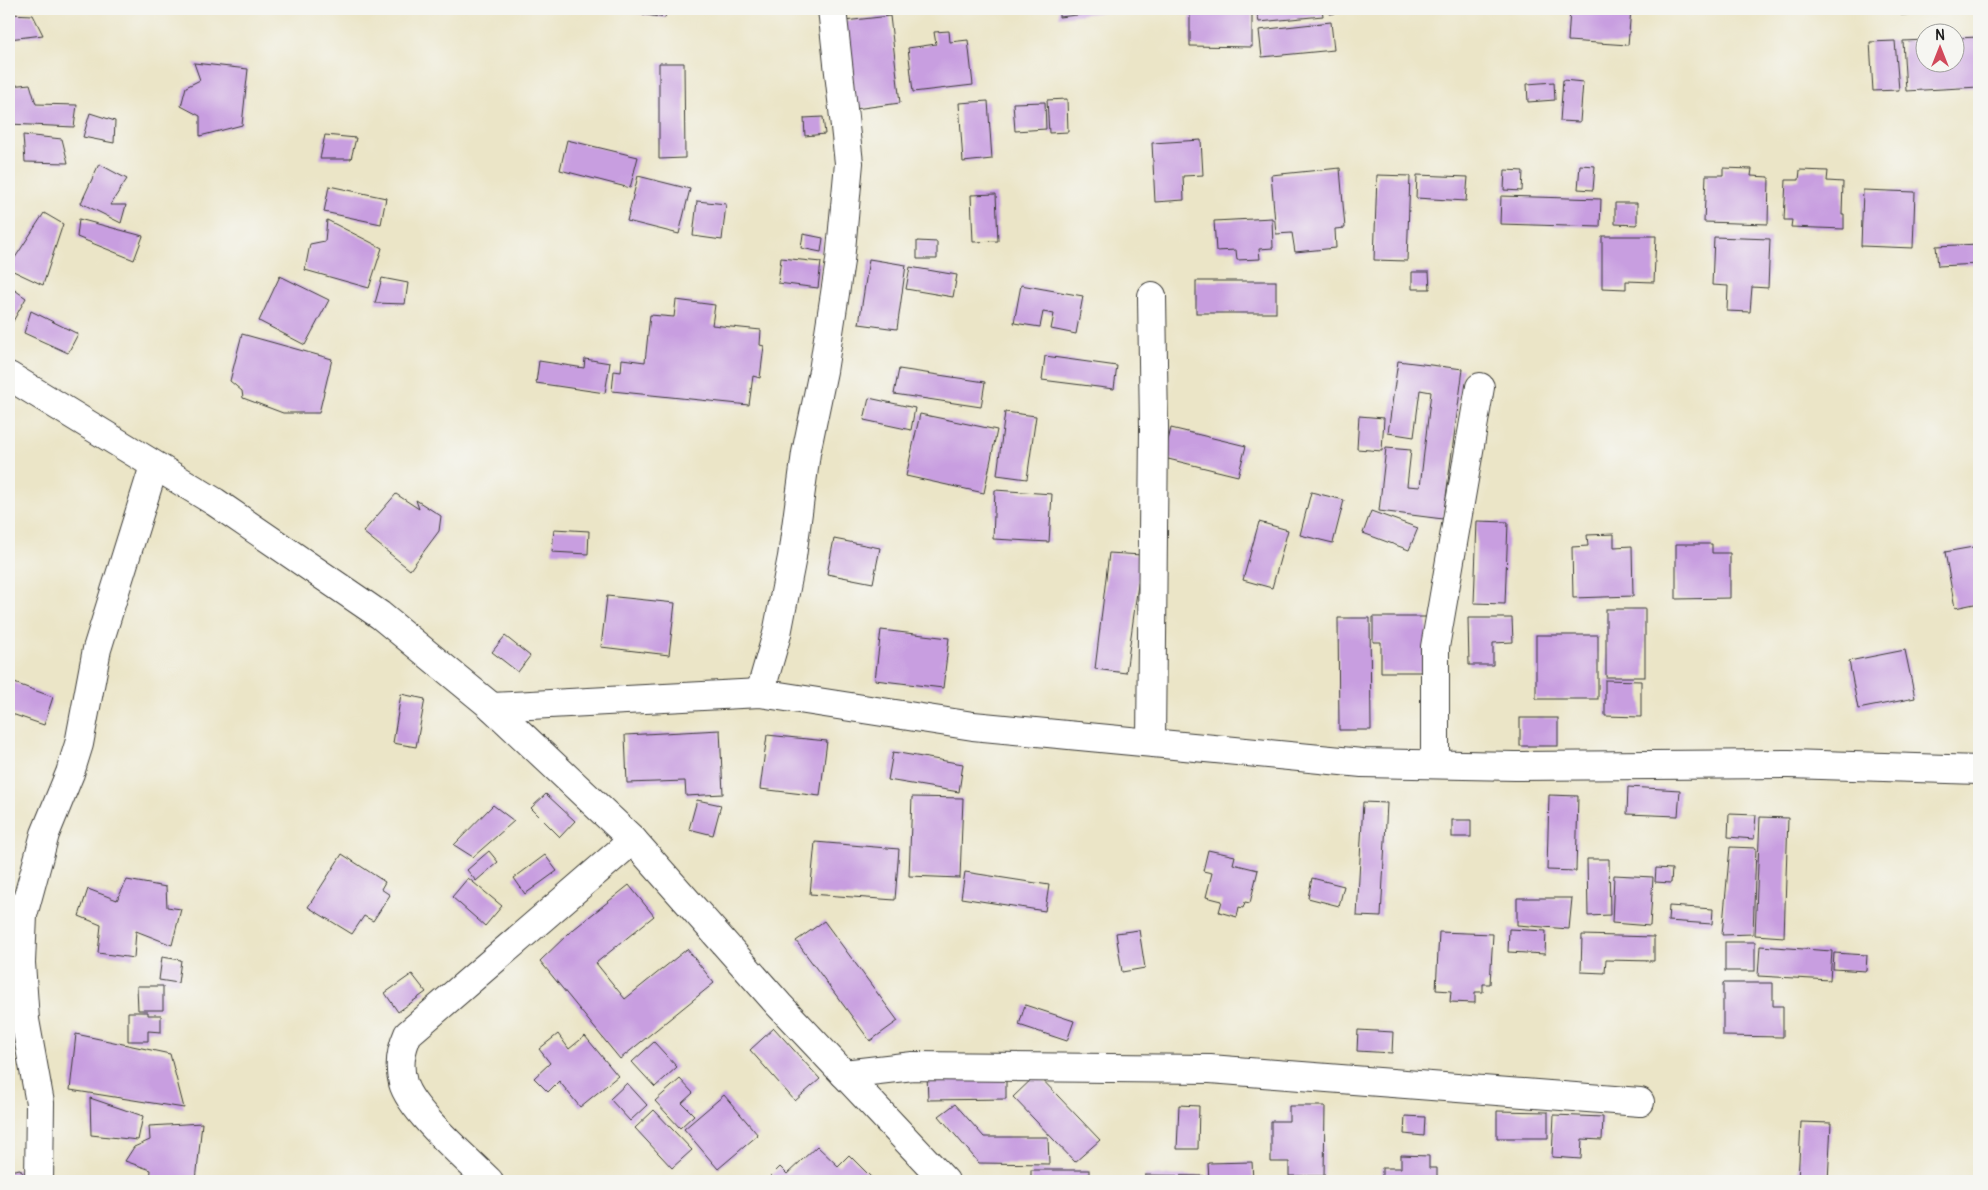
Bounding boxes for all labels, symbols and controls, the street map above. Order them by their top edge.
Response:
north arrow [1916,22,1966,72]
text: N [1935,27,1945,44]

